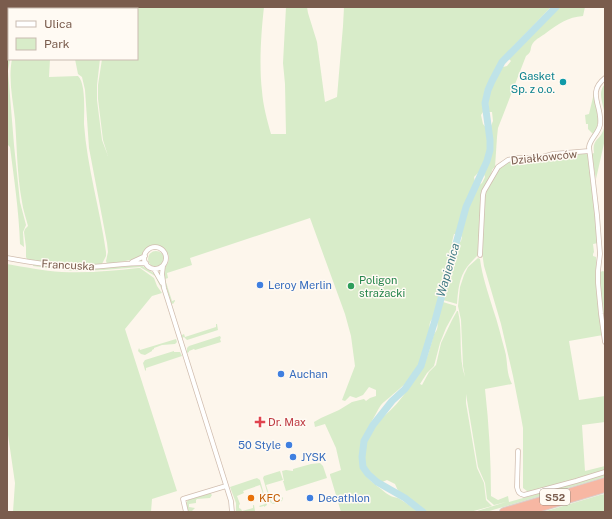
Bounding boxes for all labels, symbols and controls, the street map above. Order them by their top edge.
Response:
legend [8,8,138,60]
text: Ulica [44,17,72,31]
text: Park [44,37,70,51]
place label: Gasket Sp. z o.o. [511,70,555,95]
marker: Gasket Sp. z o.o. [558,77,568,87]
street label: Działkowców [510,148,578,166]
water label: Wapienica [434,241,462,299]
street label: Francuska [41,258,95,272]
place label: Poligon strażacki [359,274,405,299]
place label: Leroy Merlin [268,279,332,291]
marker: Leroy Merlin [255,280,265,290]
marker: Poligon strażacki [346,281,356,291]
place label: Auchan [289,368,328,380]
marker: Auchan [276,369,286,379]
place label: Dr. Max [268,416,306,428]
marker: Dr. Max [255,417,265,427]
place label: 50 Style [238,439,281,451]
marker: 50 Style [284,440,294,450]
place label: JYSK [301,451,327,463]
marker: JYSK [288,452,298,462]
road number: S52 [540,489,570,505]
place label: KFC [259,492,281,504]
place label: Decathlon [318,492,370,504]
marker: KFC [246,493,256,503]
marker: Decathlon [305,493,315,503]

